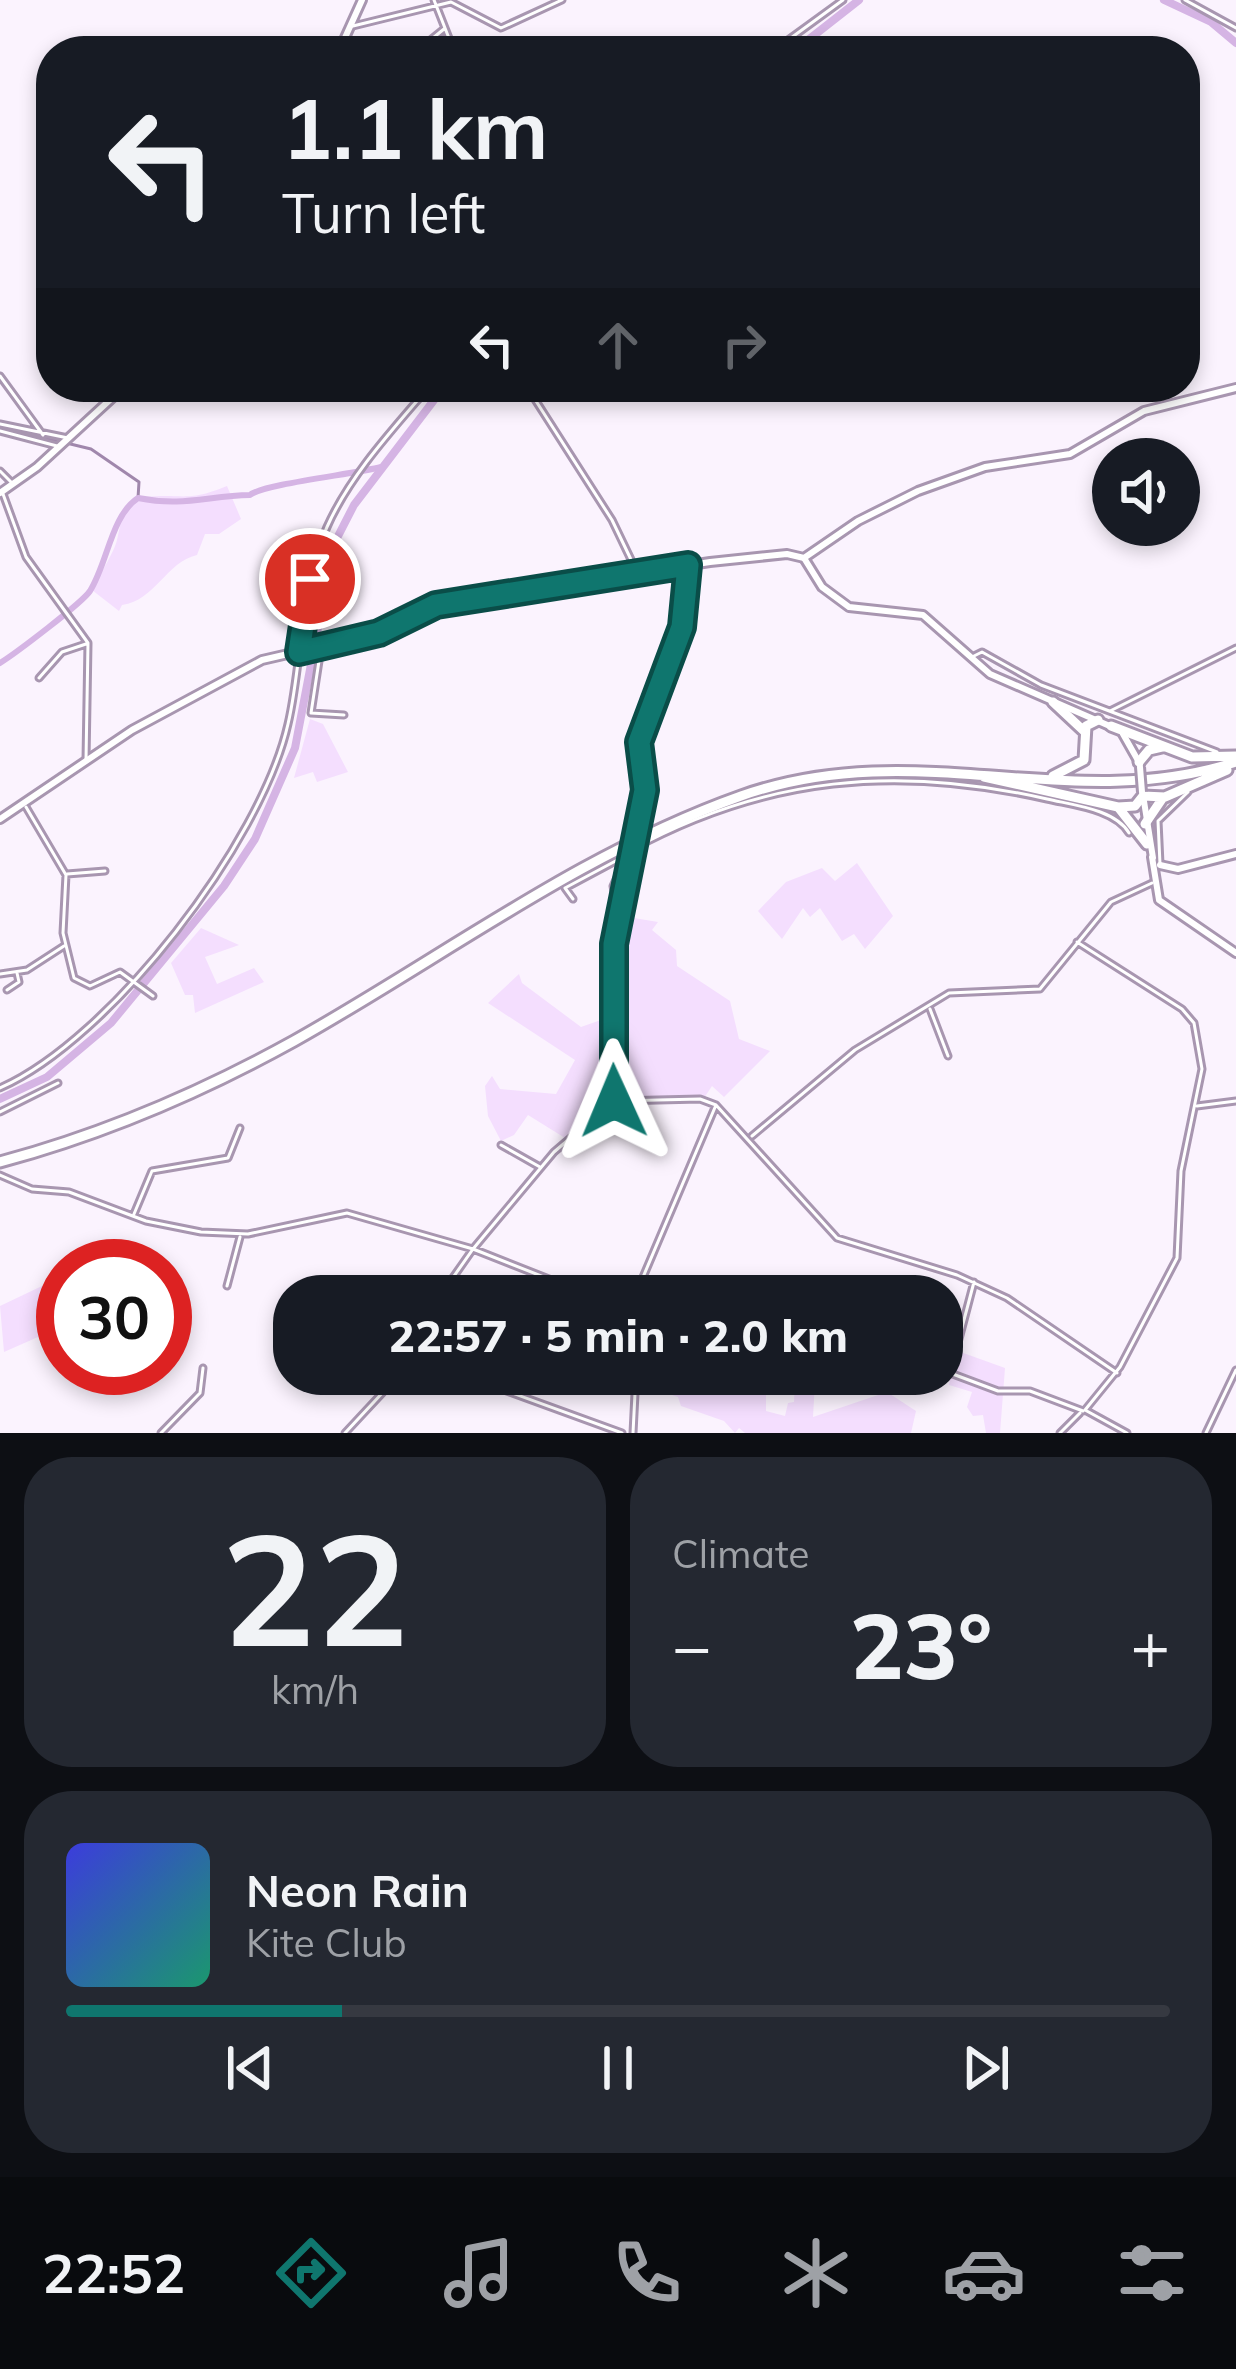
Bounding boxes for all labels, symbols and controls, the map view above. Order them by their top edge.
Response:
text: 1.1 km [282,75,549,180]
icon: left [84,84,240,240]
text: Turn left [282,179,485,247]
icon: left [459,312,525,378]
icon: ahead [585,312,651,378]
icon: right [711,312,777,378]
map controls [1092,438,1200,546]
button: sound [1092,438,1200,546]
pin [259,528,361,630]
icon: arrive [277,546,343,612]
position arrow [551,1038,677,1164]
speed limit sign: 30 [36,1239,192,1395]
text: 22:57 · 5 min · 2.0 km [388,1307,848,1363]
text: 22 [221,1489,409,1685]
text: Climate [672,1529,810,1578]
text: 23° [850,1589,992,1702]
text: − [672,1604,712,1687]
text: + [1130,1604,1170,1687]
text: km/h [271,1665,359,1714]
text: Neon Rain [246,1862,469,1918]
text: Kite Club [246,1918,407,1967]
icon: previous [217,2035,283,2101]
icon: pause [585,2035,651,2101]
icon: next [953,2035,1019,2101]
icon: directions [269,2231,353,2315]
icon: music [437,2231,521,2315]
icon: phone [605,2231,689,2315]
icon: climate [774,2231,858,2315]
icon: car [942,2231,1026,2315]
icon: filters [1110,2231,1194,2315]
text: 22:52 [42,2239,185,2307]

